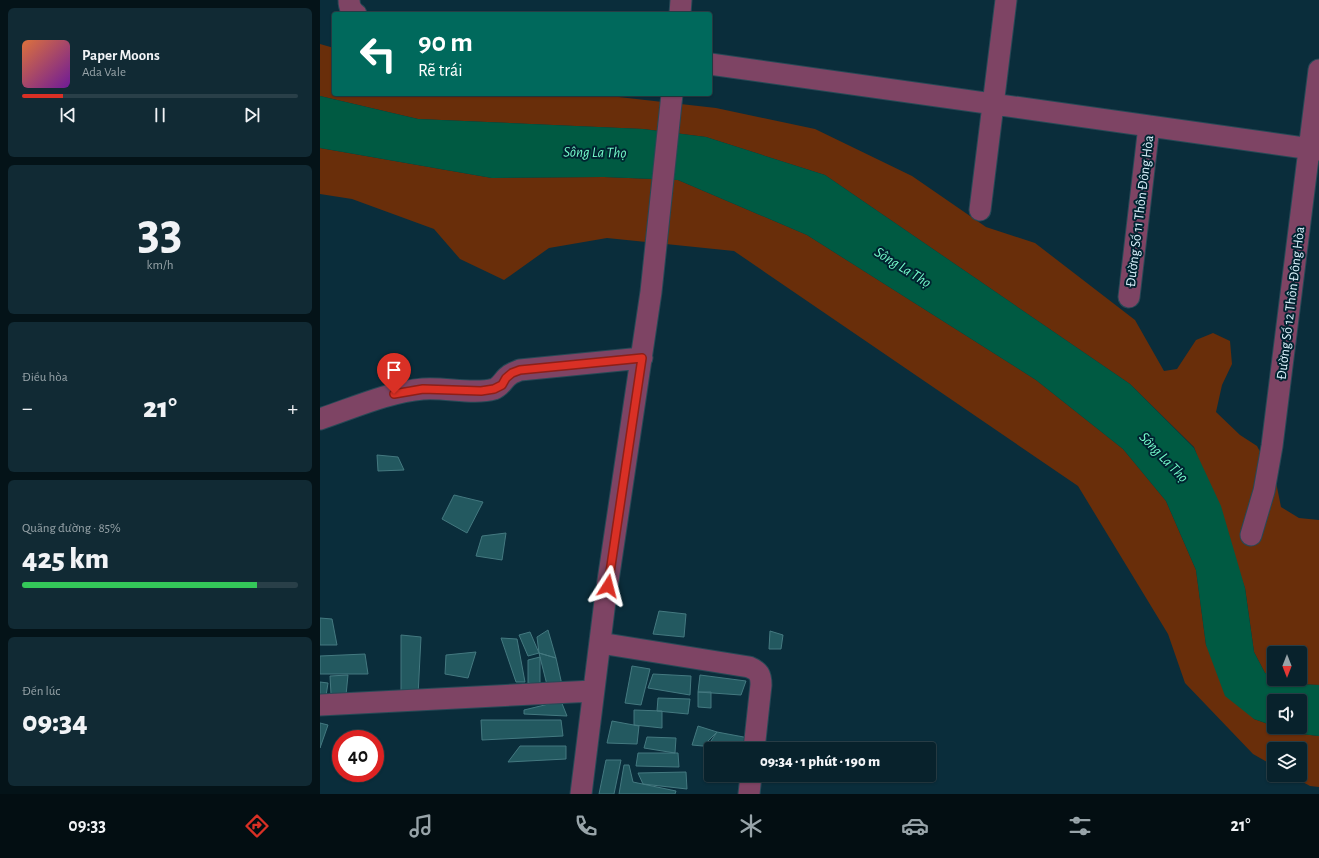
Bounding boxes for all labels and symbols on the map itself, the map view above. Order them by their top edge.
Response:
street label: Đường Số 11 Thôn Đông Hòa [1123,134,1156,288]
water label: Sông La Thọ [563,144,627,161]
street label: Đường Số 12 Thôn Đông Hòa [1274,225,1307,381]
water label: Sông La Thọ [872,244,934,291]
pin [377,353,411,394]
water label: Sông La Thọ [1136,429,1191,485]
position arrow [587,565,629,607]
north arrow [1267,646,1307,686]
speed limit sign: 40 [332,730,384,782]

